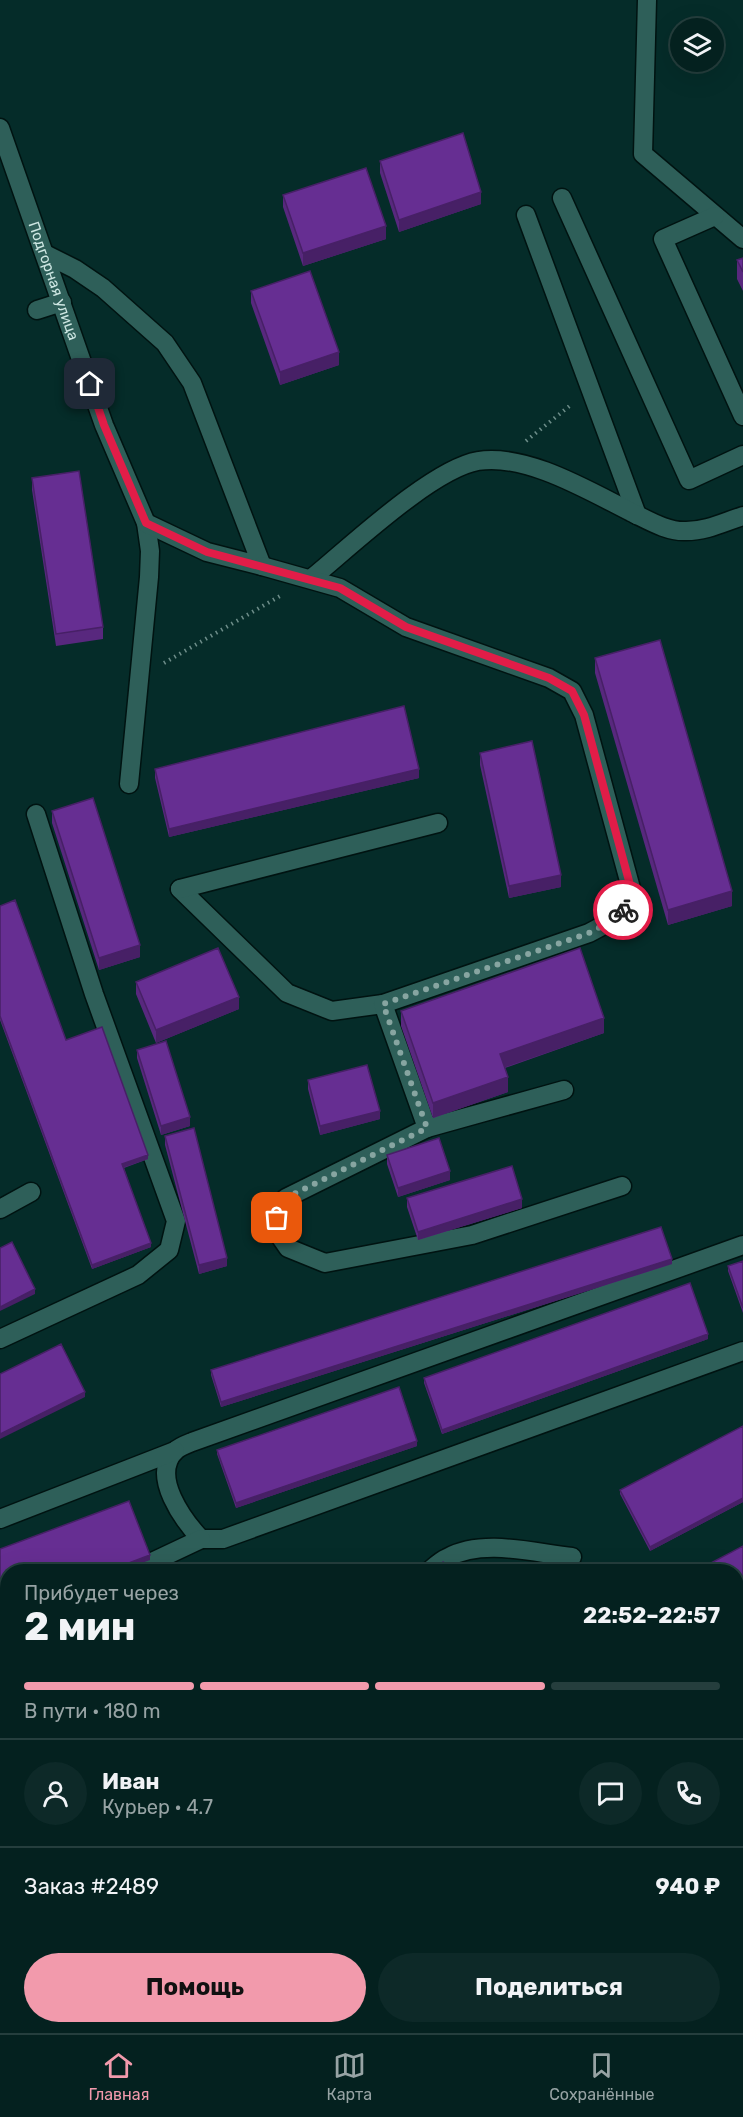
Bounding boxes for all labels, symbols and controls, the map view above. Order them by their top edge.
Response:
map controls [670,18,724,72]
button: layers [670,18,724,72]
street label: Подгорная улица [24,219,83,343]
pin [64,358,115,409]
icon: home [73,367,106,400]
courier [593,880,653,940]
icon: bike [607,894,640,927]
pin [251,1192,302,1243]
icon: bag [260,1201,293,1234]
text: Прибудет через [24,1581,179,1605]
text: 22:52–22:57 [583,1602,720,1629]
text: 2 мин [24,1604,136,1650]
text: В пути · 180 m [24,1699,161,1723]
button: person [24,1762,87,1825]
button: chat [579,1762,642,1825]
button: phone [657,1762,720,1825]
text: Иван [102,1768,160,1795]
text: Курьер · 4.7 [102,1795,213,1819]
text: Заказ #2489 [24,1873,159,1900]
text: 940 ₽ [656,1873,720,1900]
button: Помощь [24,1953,366,2022]
button: Поделиться [378,1953,720,2022]
tab: Главная [89,2049,149,2104]
tab: Карта [326,2049,372,2104]
tab: Сохранённые [549,2049,654,2104]

